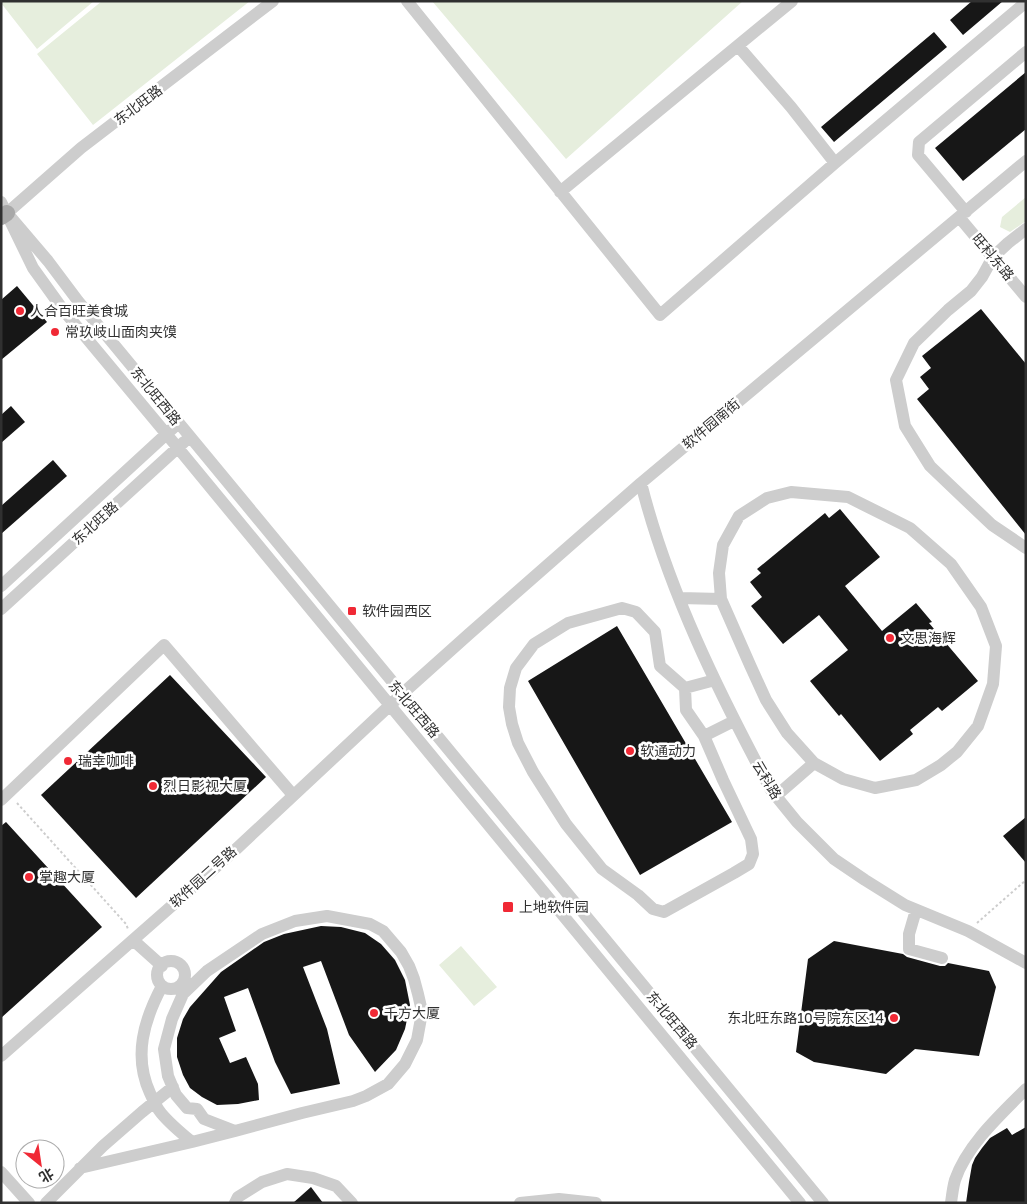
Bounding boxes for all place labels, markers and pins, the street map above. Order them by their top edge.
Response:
place label: 人合百旺美食城 [30,302,128,319]
marker: 人合百旺美食城 [14,305,26,317]
place label: 常玖岐山面肉夹馍 [65,323,177,340]
marker: 常玖岐山面肉夹馍 [49,326,61,338]
place label: 软件园西区 [362,602,432,619]
marker: 软件园西区 [346,605,358,617]
place label: 文思海辉 [900,629,956,646]
marker: 文思海辉 [884,632,896,644]
place label: 软通动力 [640,742,696,759]
marker: 软通动力 [624,745,636,757]
place label: 瑞幸咖啡 [78,752,134,769]
marker: 瑞幸咖啡 [62,755,74,767]
place label: 烈日影视大厦 [163,777,247,794]
marker: 烈日影视大厦 [147,780,159,792]
place label: 掌趣大厦 [39,868,95,885]
marker: 掌趣大厦 [23,871,35,883]
place label: 上地软件园 [519,898,589,915]
marker: 上地软件园 [501,900,515,914]
place label: 千方大厦 [384,1004,440,1021]
marker: 千方大厦 [368,1007,380,1019]
place label: 东北旺东路10号院东区14 [727,1009,884,1026]
marker: 东北旺东路10号院东区14 [888,1012,900,1024]

